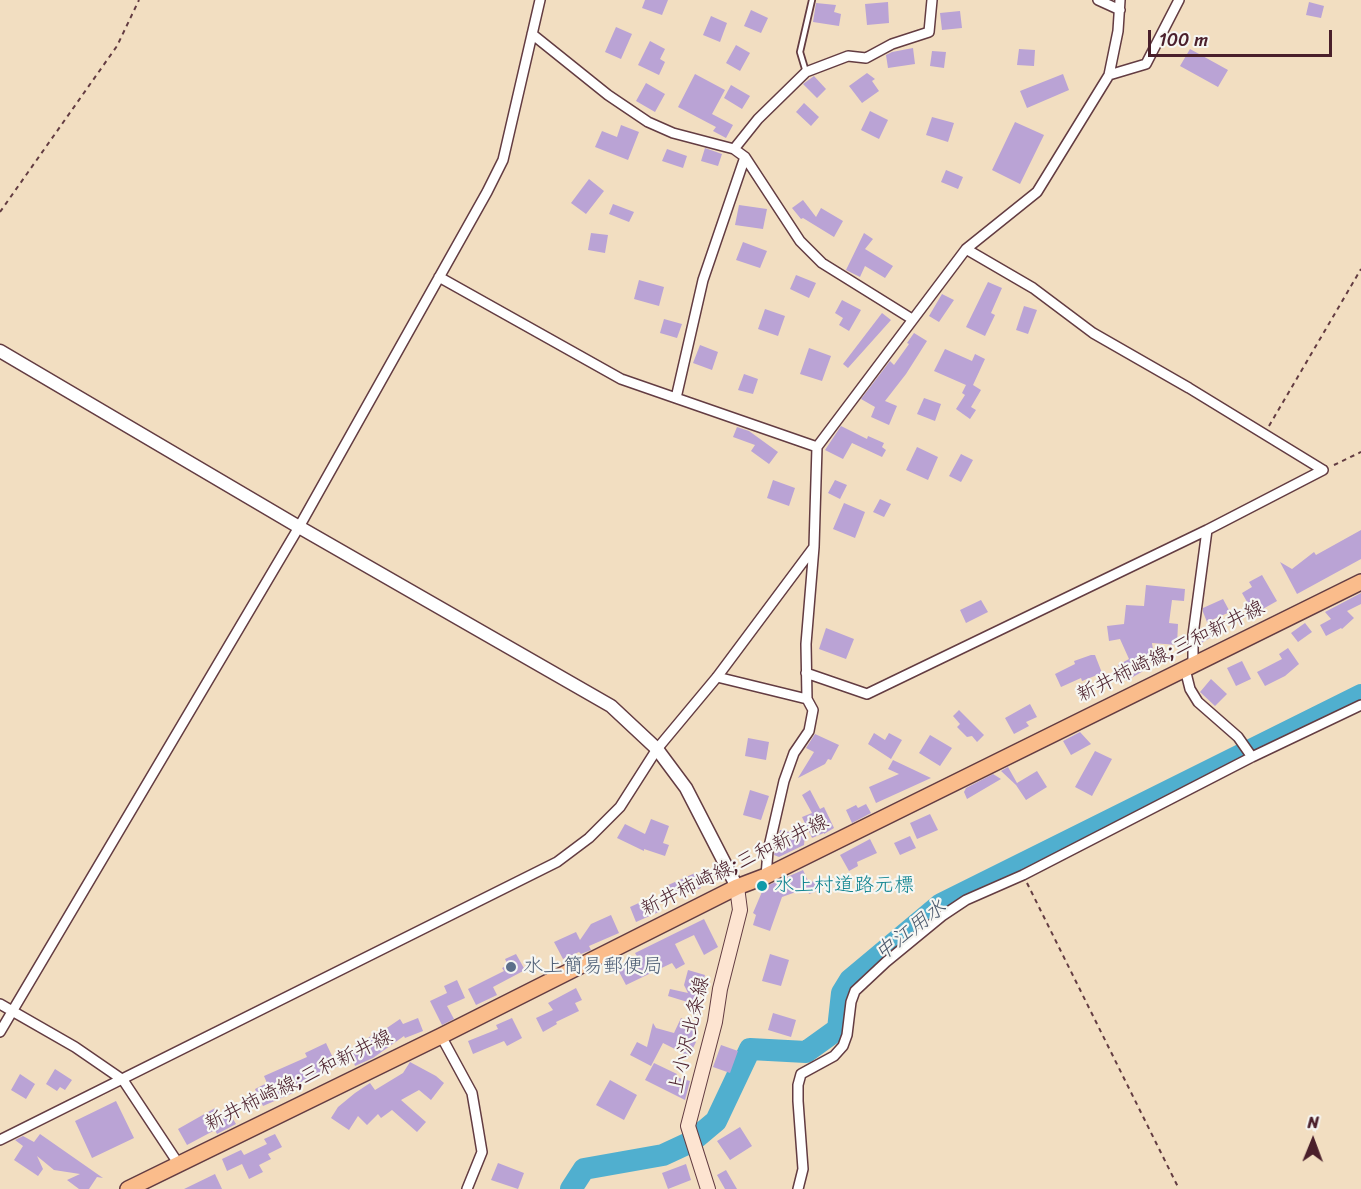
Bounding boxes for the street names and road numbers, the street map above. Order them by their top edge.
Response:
street label: 新井柿崎線;三和新井線 [1073,596,1269,708]
street label: 新井柿崎線;三和新井線 [637,810,833,922]
street label: 上小沢北条線 [665,974,715,1096]
street label: 新井柿崎線;三和新井線 [201,1025,397,1137]

